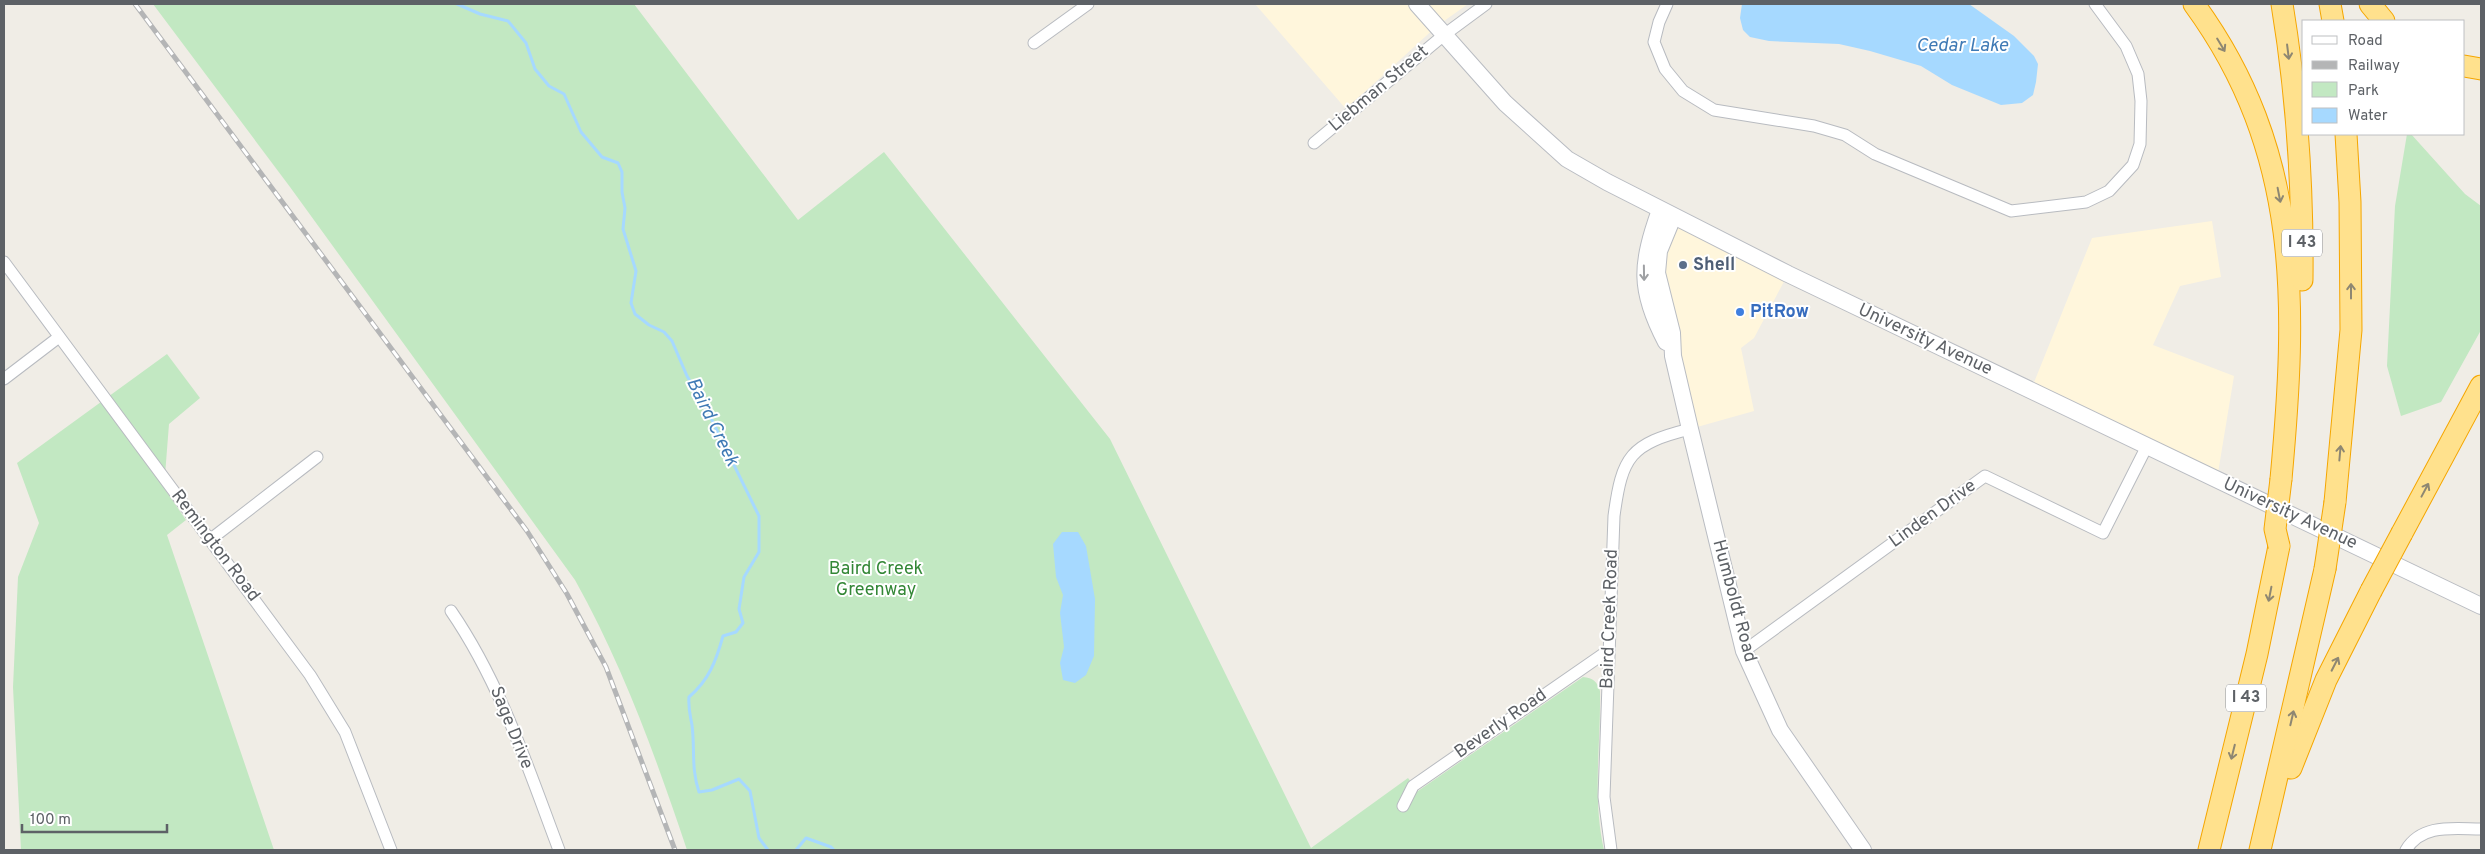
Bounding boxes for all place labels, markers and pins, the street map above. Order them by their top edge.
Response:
place label: Shell [1693,254,1735,277]
marker: Shell [1677,259,1689,271]
place label: PitRow [1750,301,1809,324]
marker: PitRow [1734,306,1746,318]

